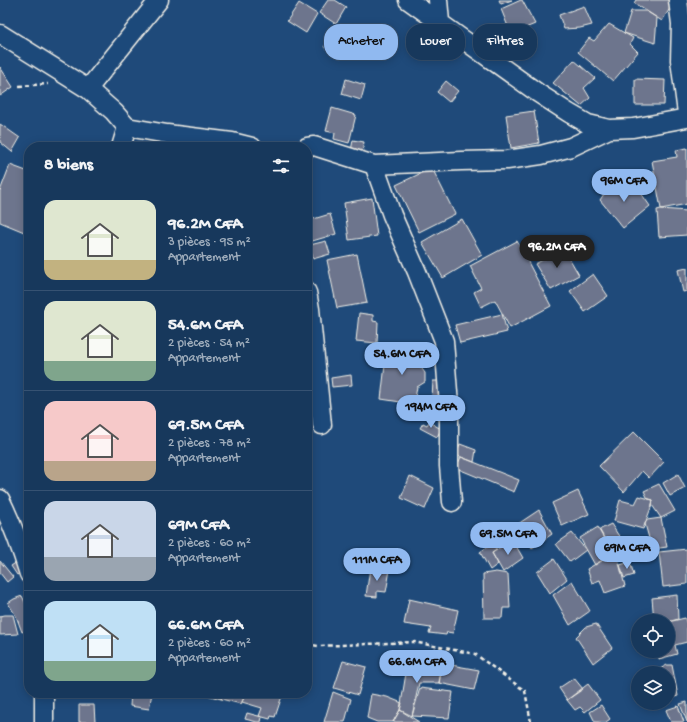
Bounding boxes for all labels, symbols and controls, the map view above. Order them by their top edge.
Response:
chip: Acheter [324,24,398,60]
chip: Louer [406,24,465,60]
chip: Filtres [473,24,537,60]
icon: filters [270,155,292,177]
text: 8 biens [44,156,93,176]
pin: 96M CFA [587,169,661,203]
text: 96M CFA [601,174,647,189]
text: 96.2M CFA [168,215,243,235]
icon: home [76,216,124,264]
text: 3 pièces · 95 m² [168,235,251,250]
pin: 96.2M CFA [511,235,603,269]
text: 96.2M CFA [528,240,586,255]
text: Appartement [168,250,240,265]
text: 54.6M CFA [168,316,243,336]
icon: home [76,317,124,365]
text: 2 pièces · 54 m² [168,336,250,351]
pin: 54.6M CFA [356,342,448,376]
text: 54.6M CFA [373,347,431,362]
text: Appartement [168,351,240,366]
pin: 194M CFA [390,395,472,429]
text: 194M CFA [405,400,457,415]
text: 69.5M CFA [168,416,243,436]
icon: home [76,417,124,465]
text: 2 pièces · 78 m² [168,436,251,451]
text: Appartement [168,451,240,466]
text: 69M CFA [168,516,229,536]
icon: home [76,517,124,565]
pin: 69.5M CFA [462,522,554,556]
text: 69.5M CFA [479,527,537,542]
text: 2 pièces · 60 m² [168,536,251,551]
pin: 69M CFA [590,536,664,570]
text: 69M CFA [604,541,650,556]
pin: 111M CFA [336,548,418,582]
text: Appartement [168,551,240,566]
text: 111M CFA [352,553,402,568]
map controls [631,614,675,710]
button: locate [631,614,675,658]
text: 66.6M CFA [168,616,243,636]
icon: home [76,617,124,665]
text: 2 pièces · 60 m² [168,636,251,651]
pin: 66.6M CFA [371,650,463,684]
text: Appartement [168,651,240,666]
text: 66.6M CFA [388,655,446,670]
button: layers [631,666,675,710]

